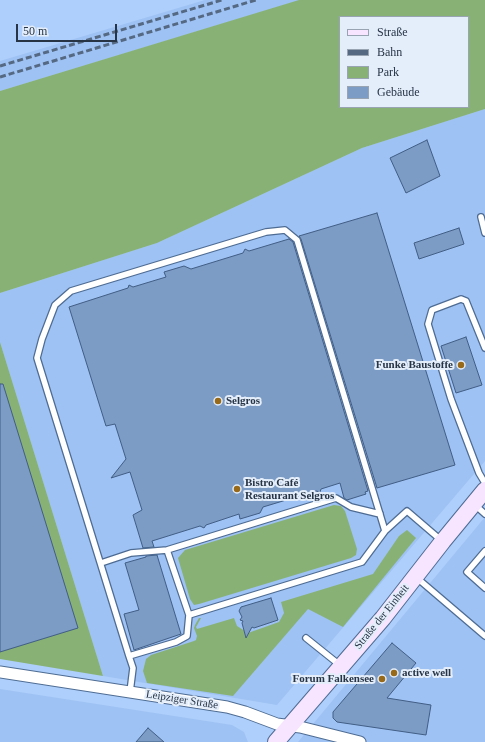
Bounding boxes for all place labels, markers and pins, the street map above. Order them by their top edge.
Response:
place label: Funke Baustoffe [376,358,453,372]
marker: Funke Baustoffe [456,360,466,370]
place label: Selgros [226,394,260,408]
marker: Selgros [213,396,223,406]
place label: Bistro Café Restaurant Selgros [245,476,334,502]
marker: Bistro Café Restaurant Selgros [232,484,242,494]
place label: active well [402,666,451,680]
marker: active well [389,668,399,678]
place label: Forum Falkensee [292,672,374,686]
marker: Forum Falkensee [377,674,387,684]

